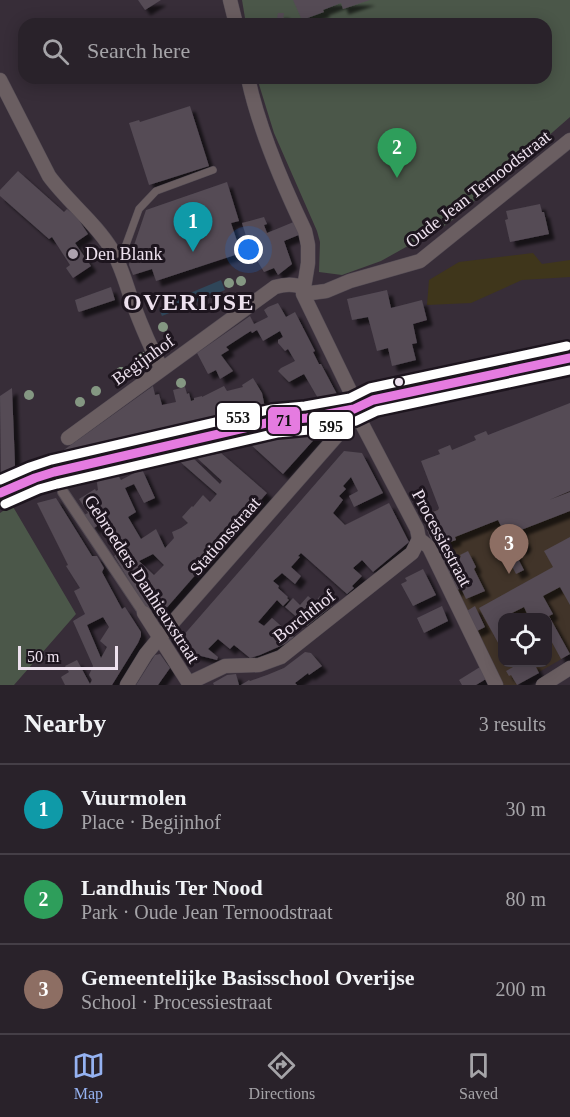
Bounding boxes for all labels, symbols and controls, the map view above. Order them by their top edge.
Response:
search box [18,18,552,84]
icon: search [39,35,72,68]
text: Search here [87,38,190,63]
street label: Oude Jean Ternoodstraat [402,126,554,252]
pin: 2 [378,128,416,178]
pin: 1 [174,202,212,252]
your location [234,235,263,264]
place label: Den Blank [85,244,162,264]
marker: Den Blank [66,247,80,261]
district label: OVERIJSE [123,289,255,315]
street label: Begijnhof [108,331,178,389]
unlabelled marker [393,376,405,388]
line badge: 553 [216,402,261,431]
line badge: 71 [267,406,301,435]
text: 553 [226,409,250,426]
line badge: 595 [308,411,354,440]
text: 71 [276,412,292,429]
text: 595 [319,418,343,435]
street label: Processiestraat [408,486,476,590]
street label: Gebroeders Danhieuxstraat [80,491,204,667]
street label: Stationsstraat [186,493,264,579]
pin: 3 [490,524,528,574]
street label: Borchthof [269,586,339,646]
map controls [498,613,552,667]
button: locate [498,613,552,667]
scale bar [18,643,118,670]
text: 50 m [27,648,59,665]
text: Nearby [24,709,106,738]
text: 3 results [479,713,546,735]
text: Vuurmolen [81,785,187,810]
text: 1 [39,798,49,820]
text: 30 m [505,798,546,820]
text: Place · Begijnhof [81,811,221,833]
text: Landhuis Ter Nood [81,875,263,900]
text: 2 [39,888,49,910]
text: 80 m [505,888,546,910]
text: Park · Oude Jean Ternoodstraat [81,901,332,923]
text: Gemeentelijke Basisschool Overijse [81,965,415,990]
text: 3 [39,978,49,1000]
text: 200 m [495,978,546,1000]
text: School · Processiestraat [81,991,272,1013]
tab: Map [72,1049,105,1103]
tab: Directions [249,1049,315,1103]
tab: Saved [459,1049,498,1103]

